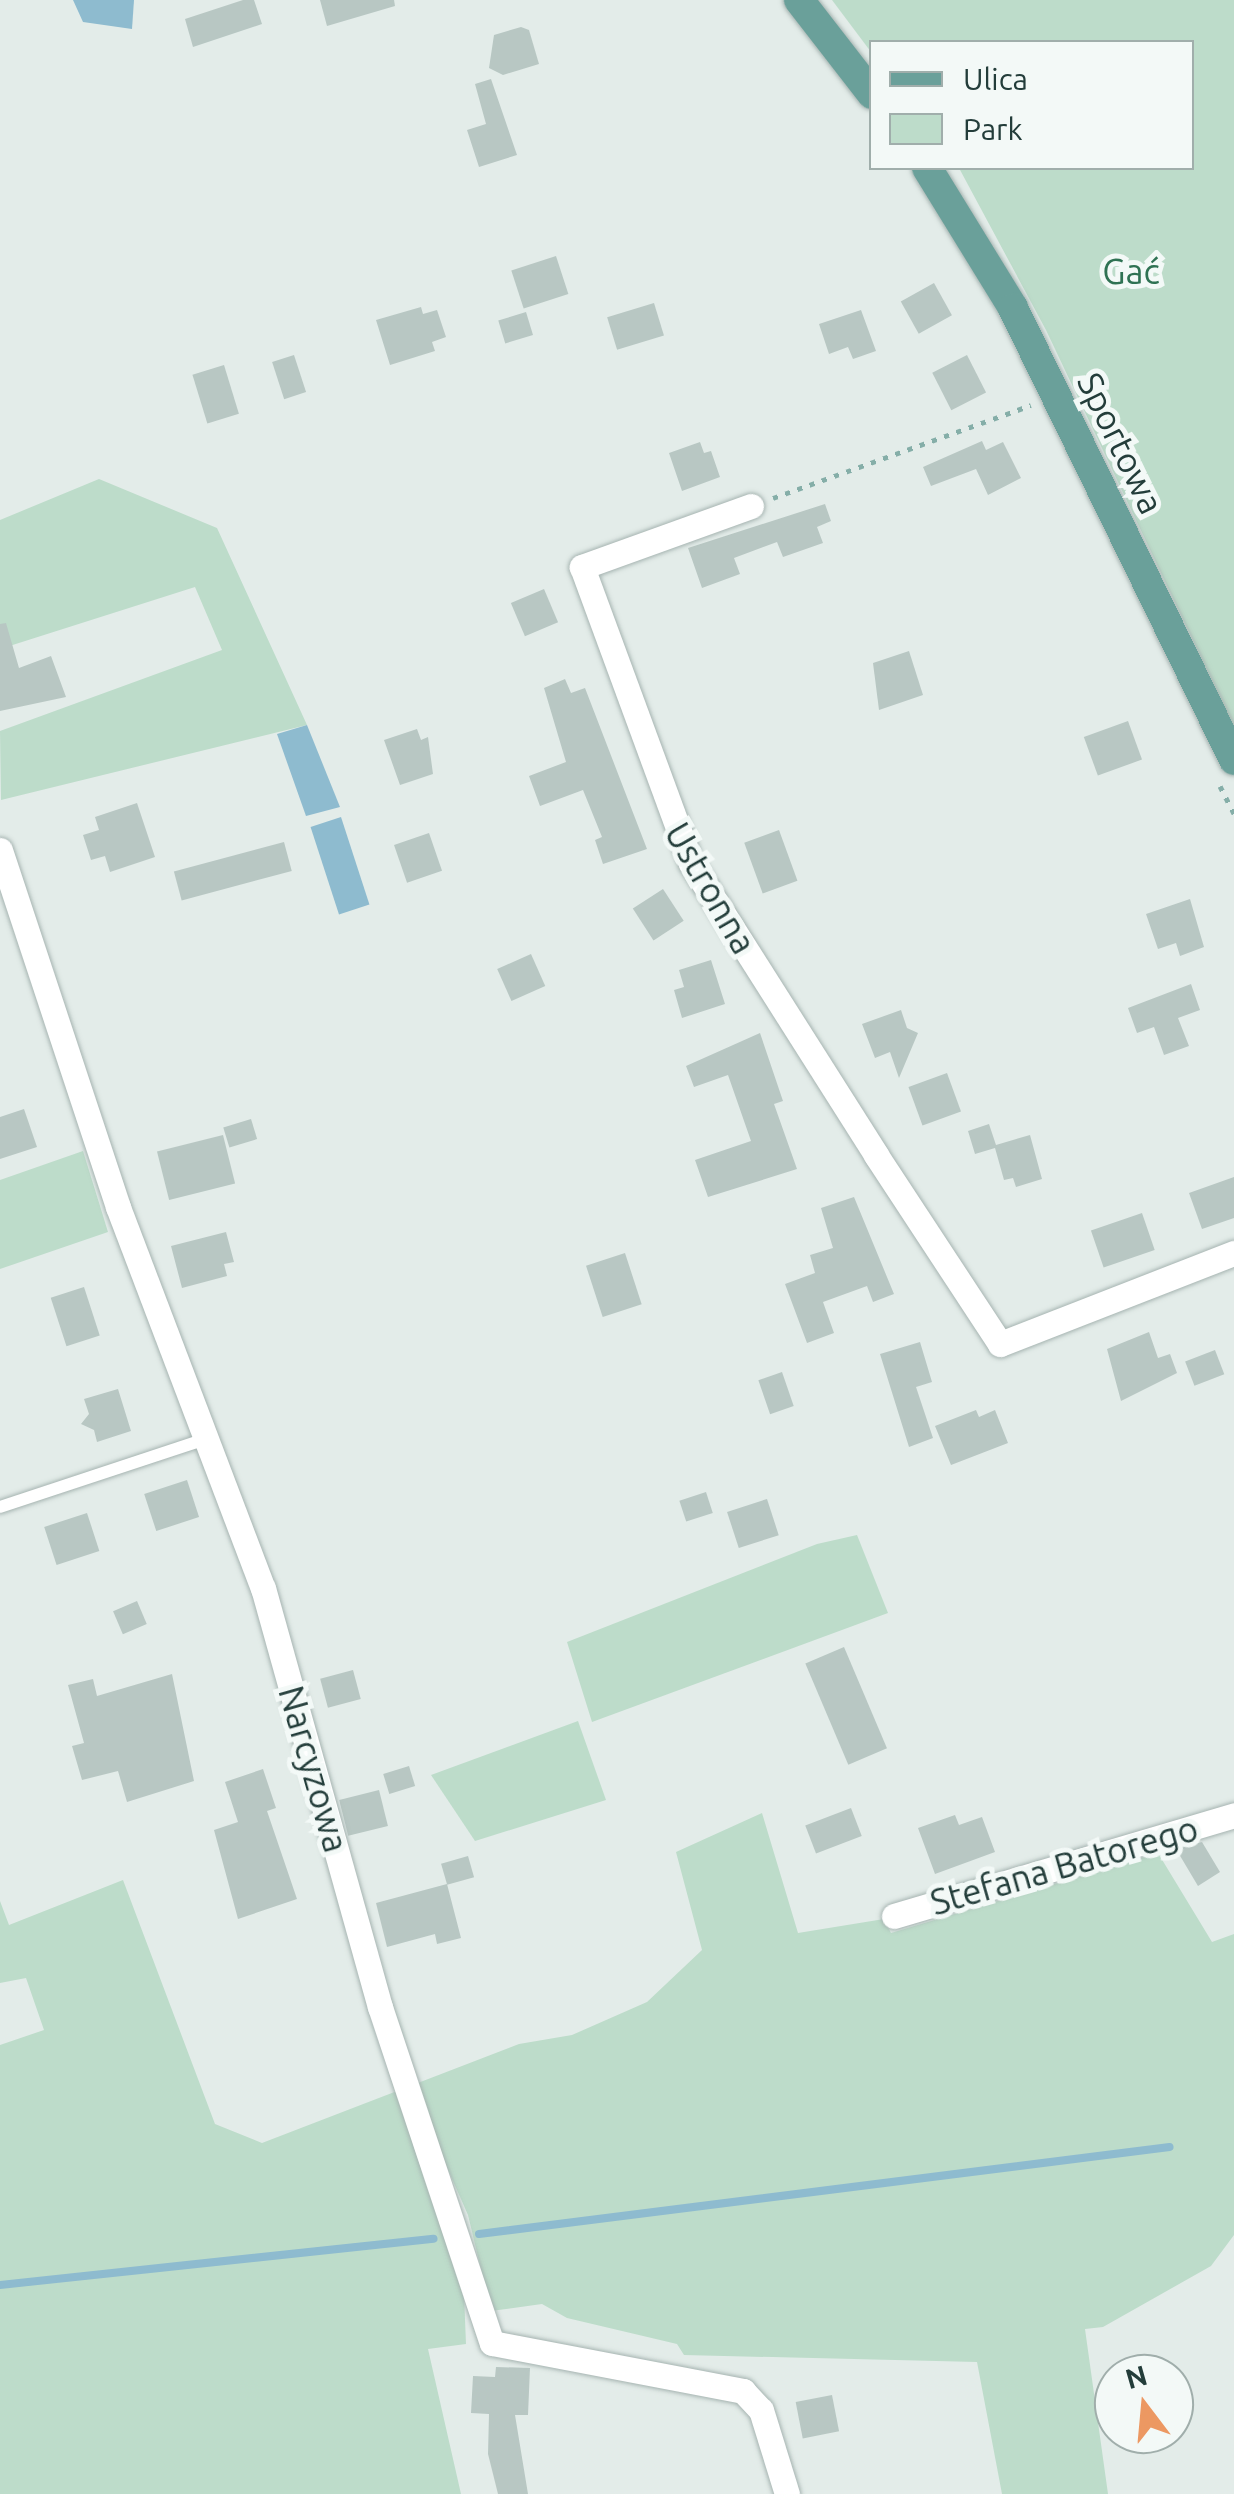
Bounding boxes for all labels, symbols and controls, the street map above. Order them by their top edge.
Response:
legend [869,40,1194,170]
text: Ulica [963,62,1028,96]
text: Park [963,112,1023,146]
park label: Gać [1102,250,1160,292]
street label: Sportowa [1069,366,1173,520]
street label: Ustronna [657,815,765,961]
street label: Narcyzowa [270,1681,358,1857]
street label: Stefana Batorego [925,1807,1203,1923]
north arrow [1094,2354,1194,2454]
text: N [1122,2359,1150,2394]

